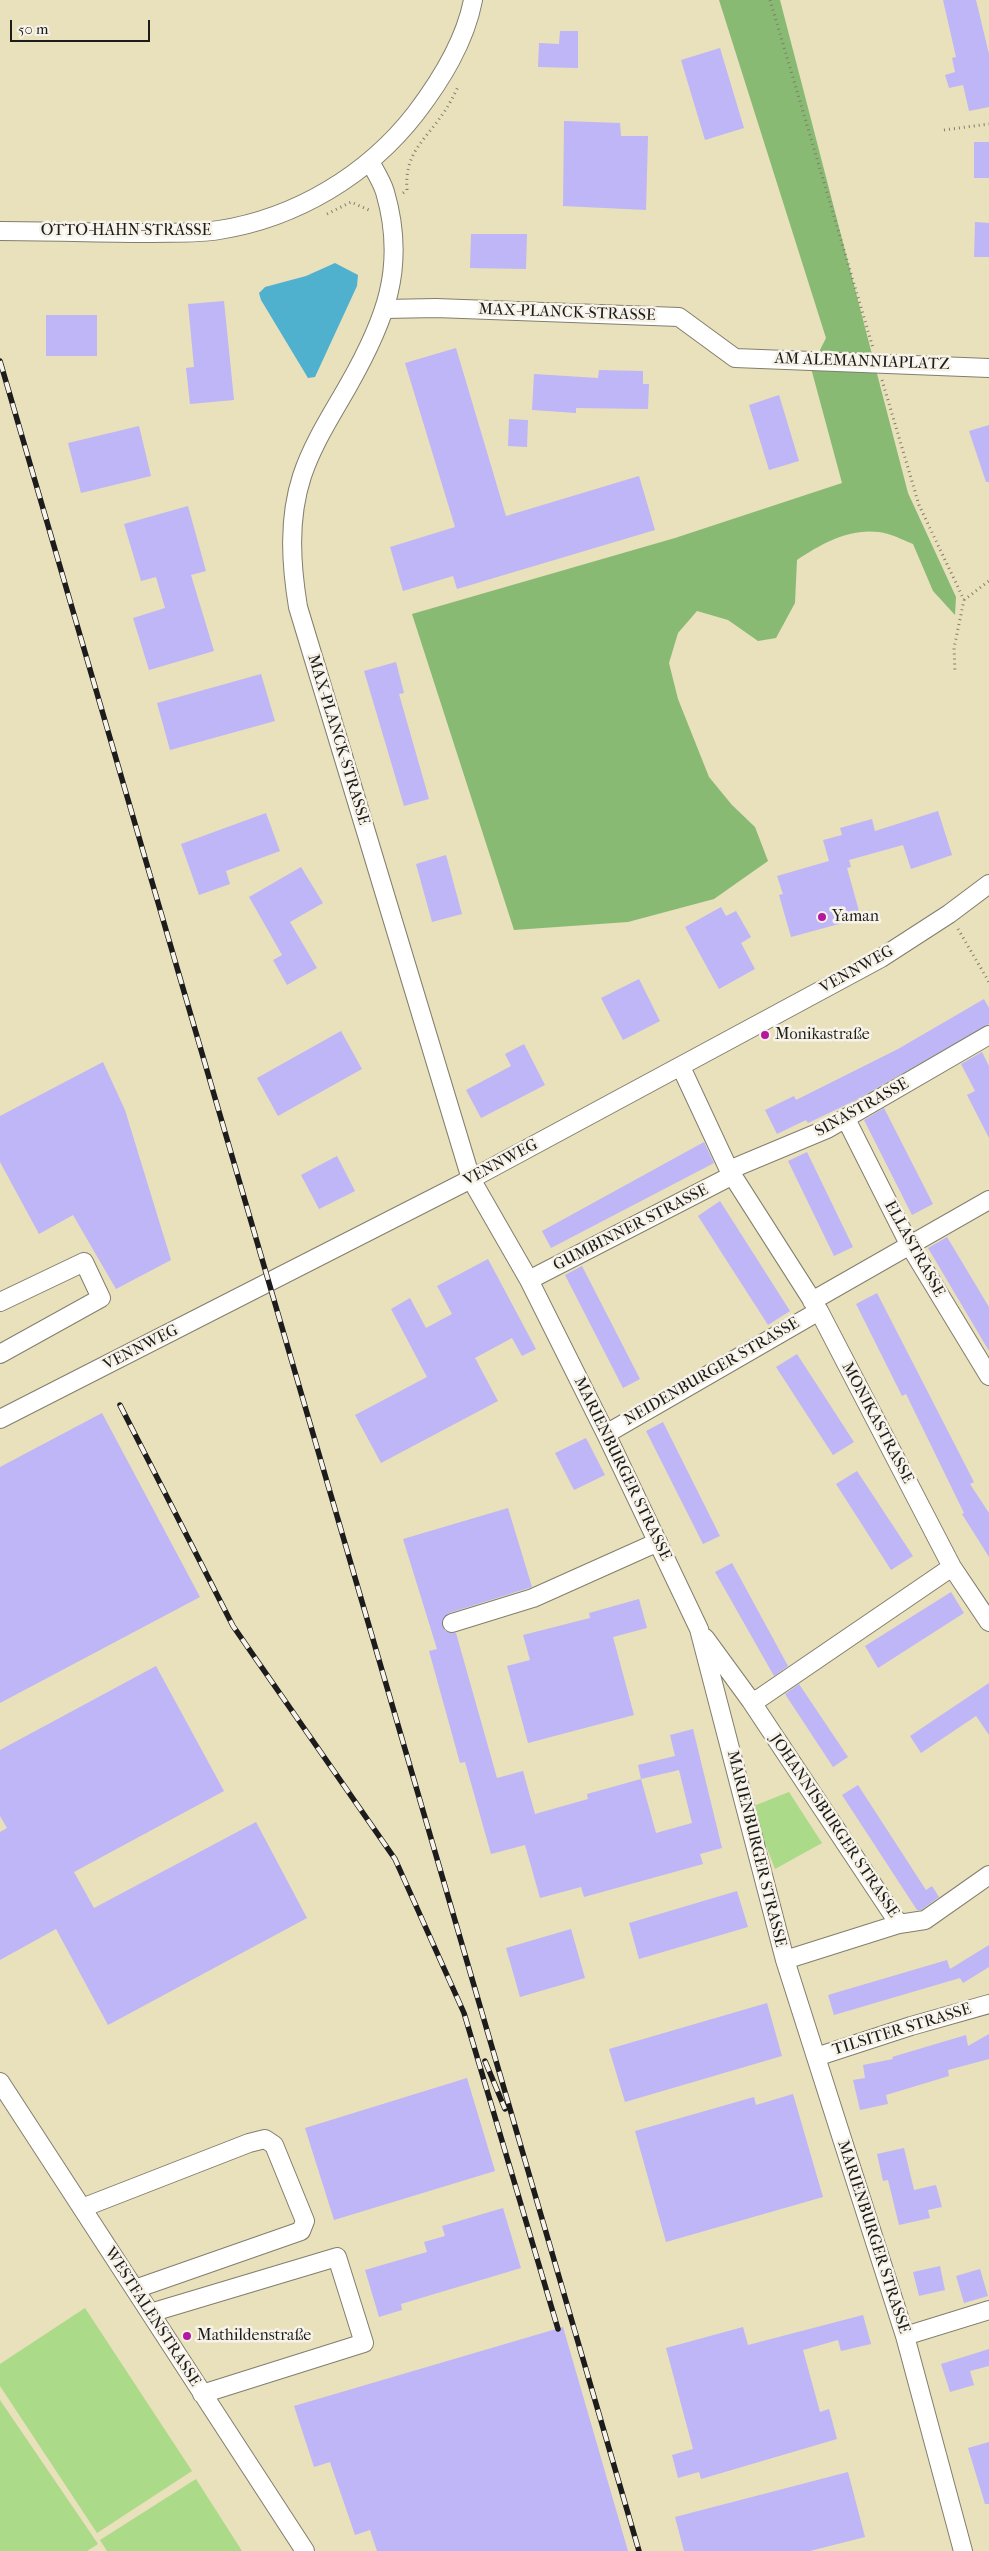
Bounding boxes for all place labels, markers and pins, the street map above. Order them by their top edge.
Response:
place label: Yaman [832,907,879,927]
marker: Yaman [816,911,828,923]
place label: Monikastraße [775,1025,870,1045]
marker: Monikastraße [759,1029,771,1041]
place label: Mathildenstraße [197,2326,311,2346]
marker: Mathildenstraße [181,2330,193,2342]

